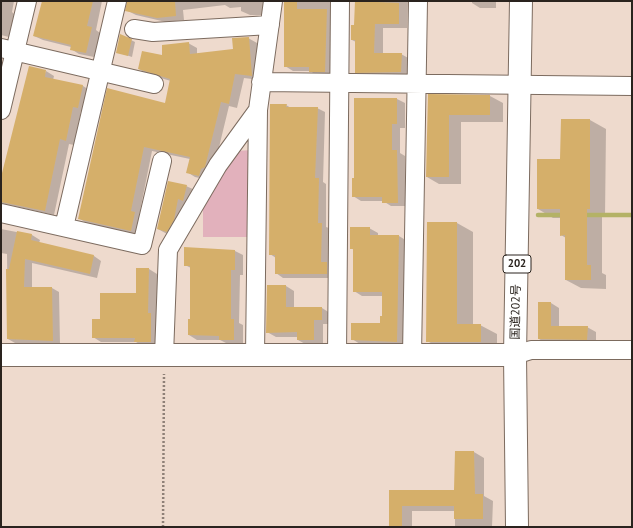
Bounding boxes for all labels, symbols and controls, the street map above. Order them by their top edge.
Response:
road number: 202 [503,255,531,273]
street label: 国道202号 [508,284,524,340]

